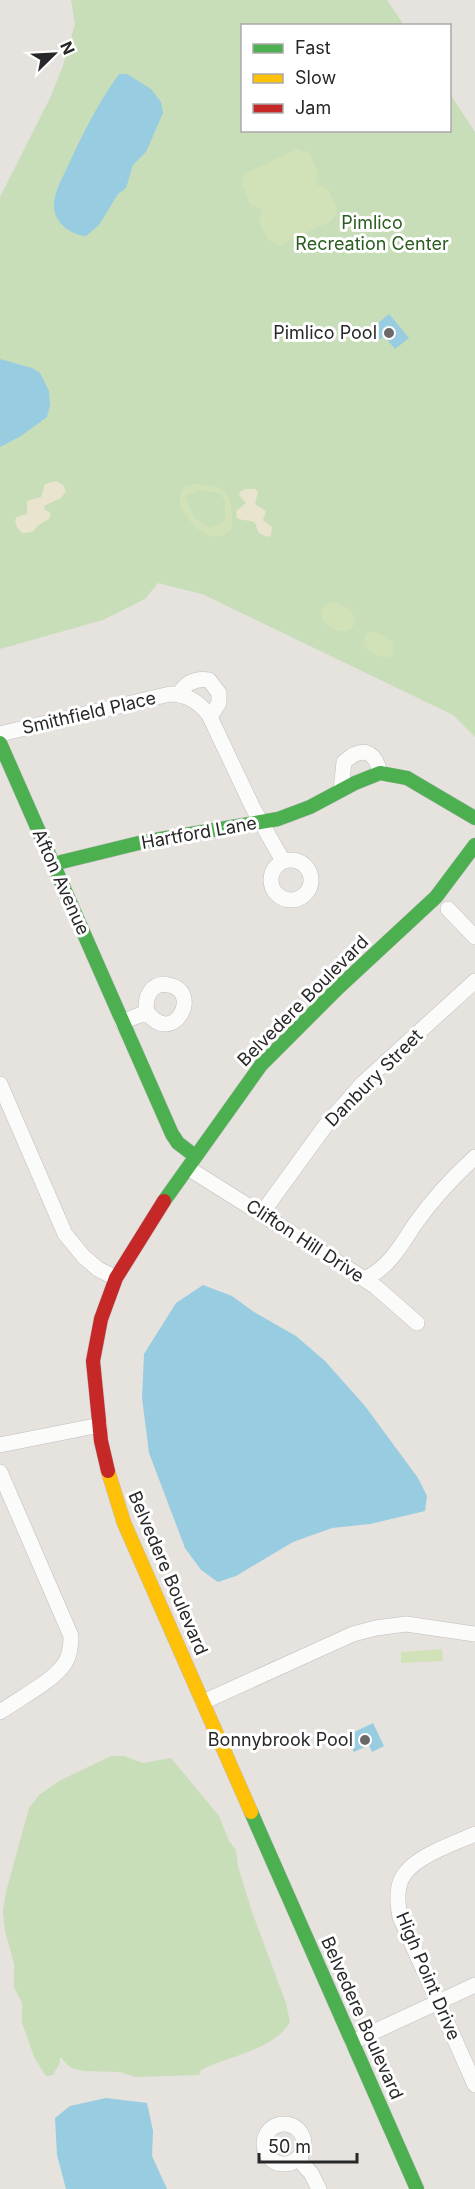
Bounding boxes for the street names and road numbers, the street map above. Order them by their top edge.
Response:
street label: Smithfield Place [20,687,158,738]
street label: Hartford Lane [140,812,258,853]
street label: Afton Avenue [29,825,94,938]
street label: Belvedere Boulevard [233,931,372,1070]
street label: Danbury Street [321,1025,427,1130]
street label: Clifton Hill Drive [242,1195,368,1287]
street label: Belvedere Boulevard [124,1488,212,1658]
street label: High Point Drive [392,1909,465,2043]
street label: Belvedere Boulevard [317,1933,408,2102]

